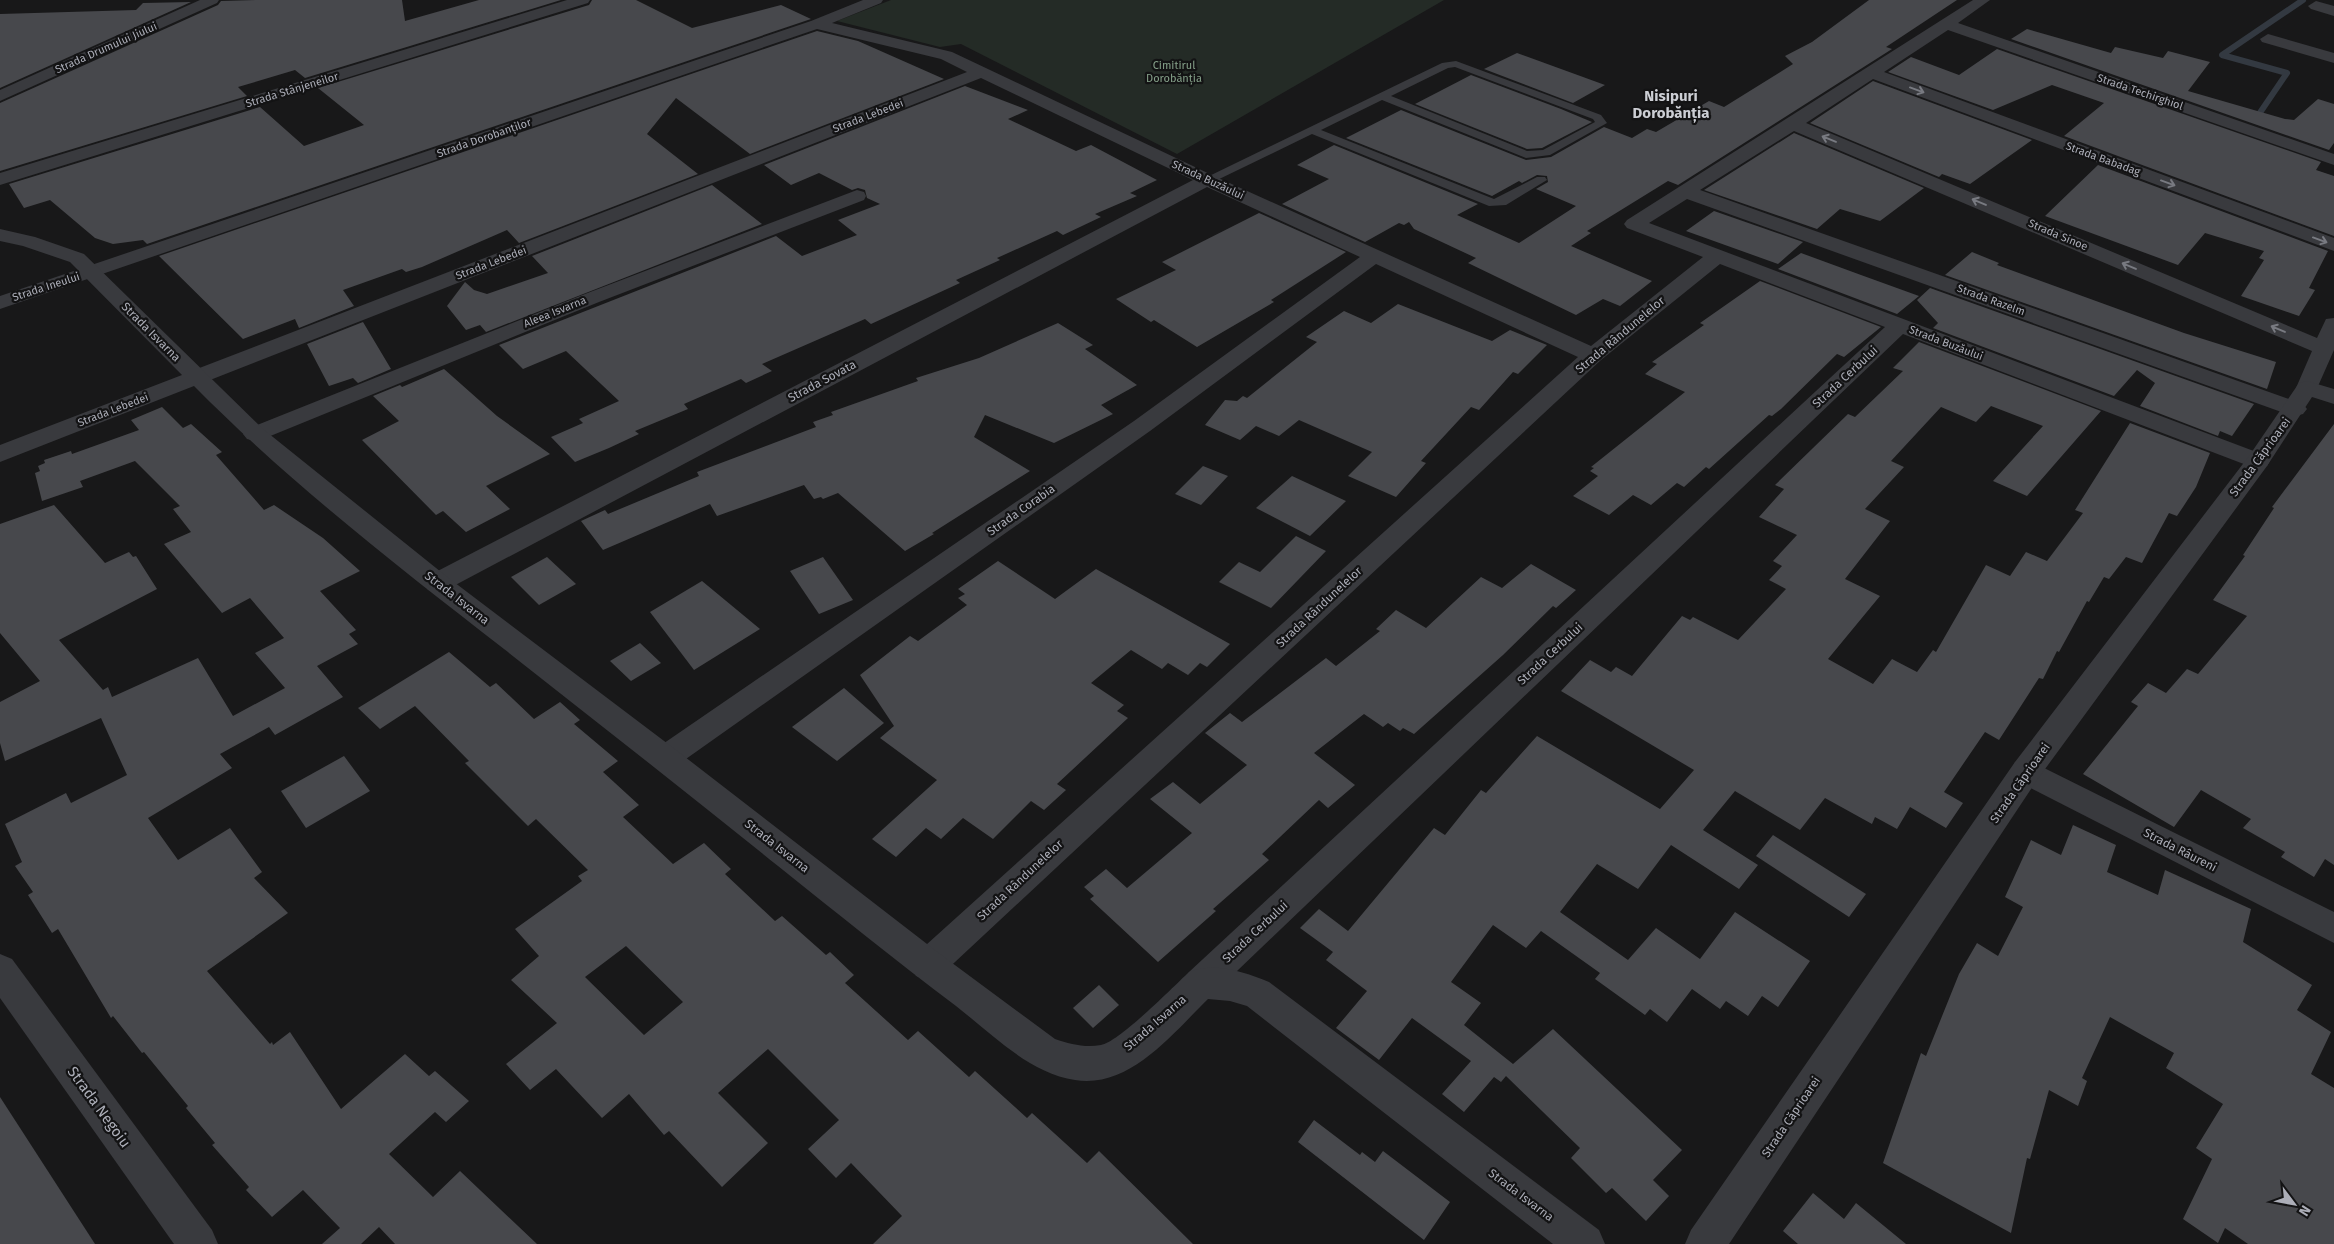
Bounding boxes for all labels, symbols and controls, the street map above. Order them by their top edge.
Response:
street label: Strada Drumului Jiului [53,20,159,76]
park label: Cimitirul Dorobănția [1146,59,1202,85]
street label: Strada Stânjeneilor [244,70,341,110]
street label: Strada Techirghiol [2095,71,2185,113]
one-way arrow [1909,86,1924,95]
district label: Nisipuri Dorobănția [1633,87,1709,123]
street label: Strada Lebedei [831,97,905,135]
street label: Strada Dorobanților [435,116,534,160]
one-way arrow [1822,134,1837,144]
street label: Strada Babadag [2064,139,2142,179]
street label: Strada Buzăului [1170,158,1246,202]
one-way arrow [2160,179,2175,188]
one-way arrow [1972,196,1987,206]
street label: Strada Sinoe [2026,217,2090,253]
one-way arrow [2312,236,2327,245]
street label: Strada Lebedei [454,244,528,282]
one-way arrow [2122,260,2137,270]
street label: Strada Ineului [11,270,81,304]
street label: Strada Razelm [1955,282,2027,318]
street label: Strada Rândunelelor [1573,293,1668,376]
street label: Aleea Isvarna [522,294,588,330]
street label: Strada Isvarna [119,300,183,364]
street label: Strada Buzăului [1907,323,1985,363]
one-way arrow [2271,324,2286,334]
street label: Strada Cerbului [1809,343,1881,411]
street label: Strada Sovata [786,357,858,405]
street label: Strada Lebedei [76,391,150,429]
street label: Strada Căprioarei [2227,415,2293,499]
street label: Strada Corabia [984,481,1058,539]
street label: Strada Rândunelelor [1273,563,1365,650]
street label: Strada Isvarna [422,569,492,627]
street label: Strada Cerbului [1514,620,1586,688]
street label: Strada Căprioarei [1987,740,2053,826]
street label: Strada Isvarna [742,817,812,875]
street label: Strada Râureni [2141,826,2219,874]
street label: Strada Rândunelelor [974,836,1066,923]
street label: Strada Cerbului [1219,898,1291,966]
street label: Strada Isvarna [1121,992,1189,1054]
street label: Strada Negoiu [64,1063,134,1151]
street label: Strada Căprioarei [1759,1074,1823,1160]
street label: Strada Isvarna [1486,1166,1556,1224]
north arrow [2269,1179,2319,1229]
text: N [2295,1202,2314,1219]

